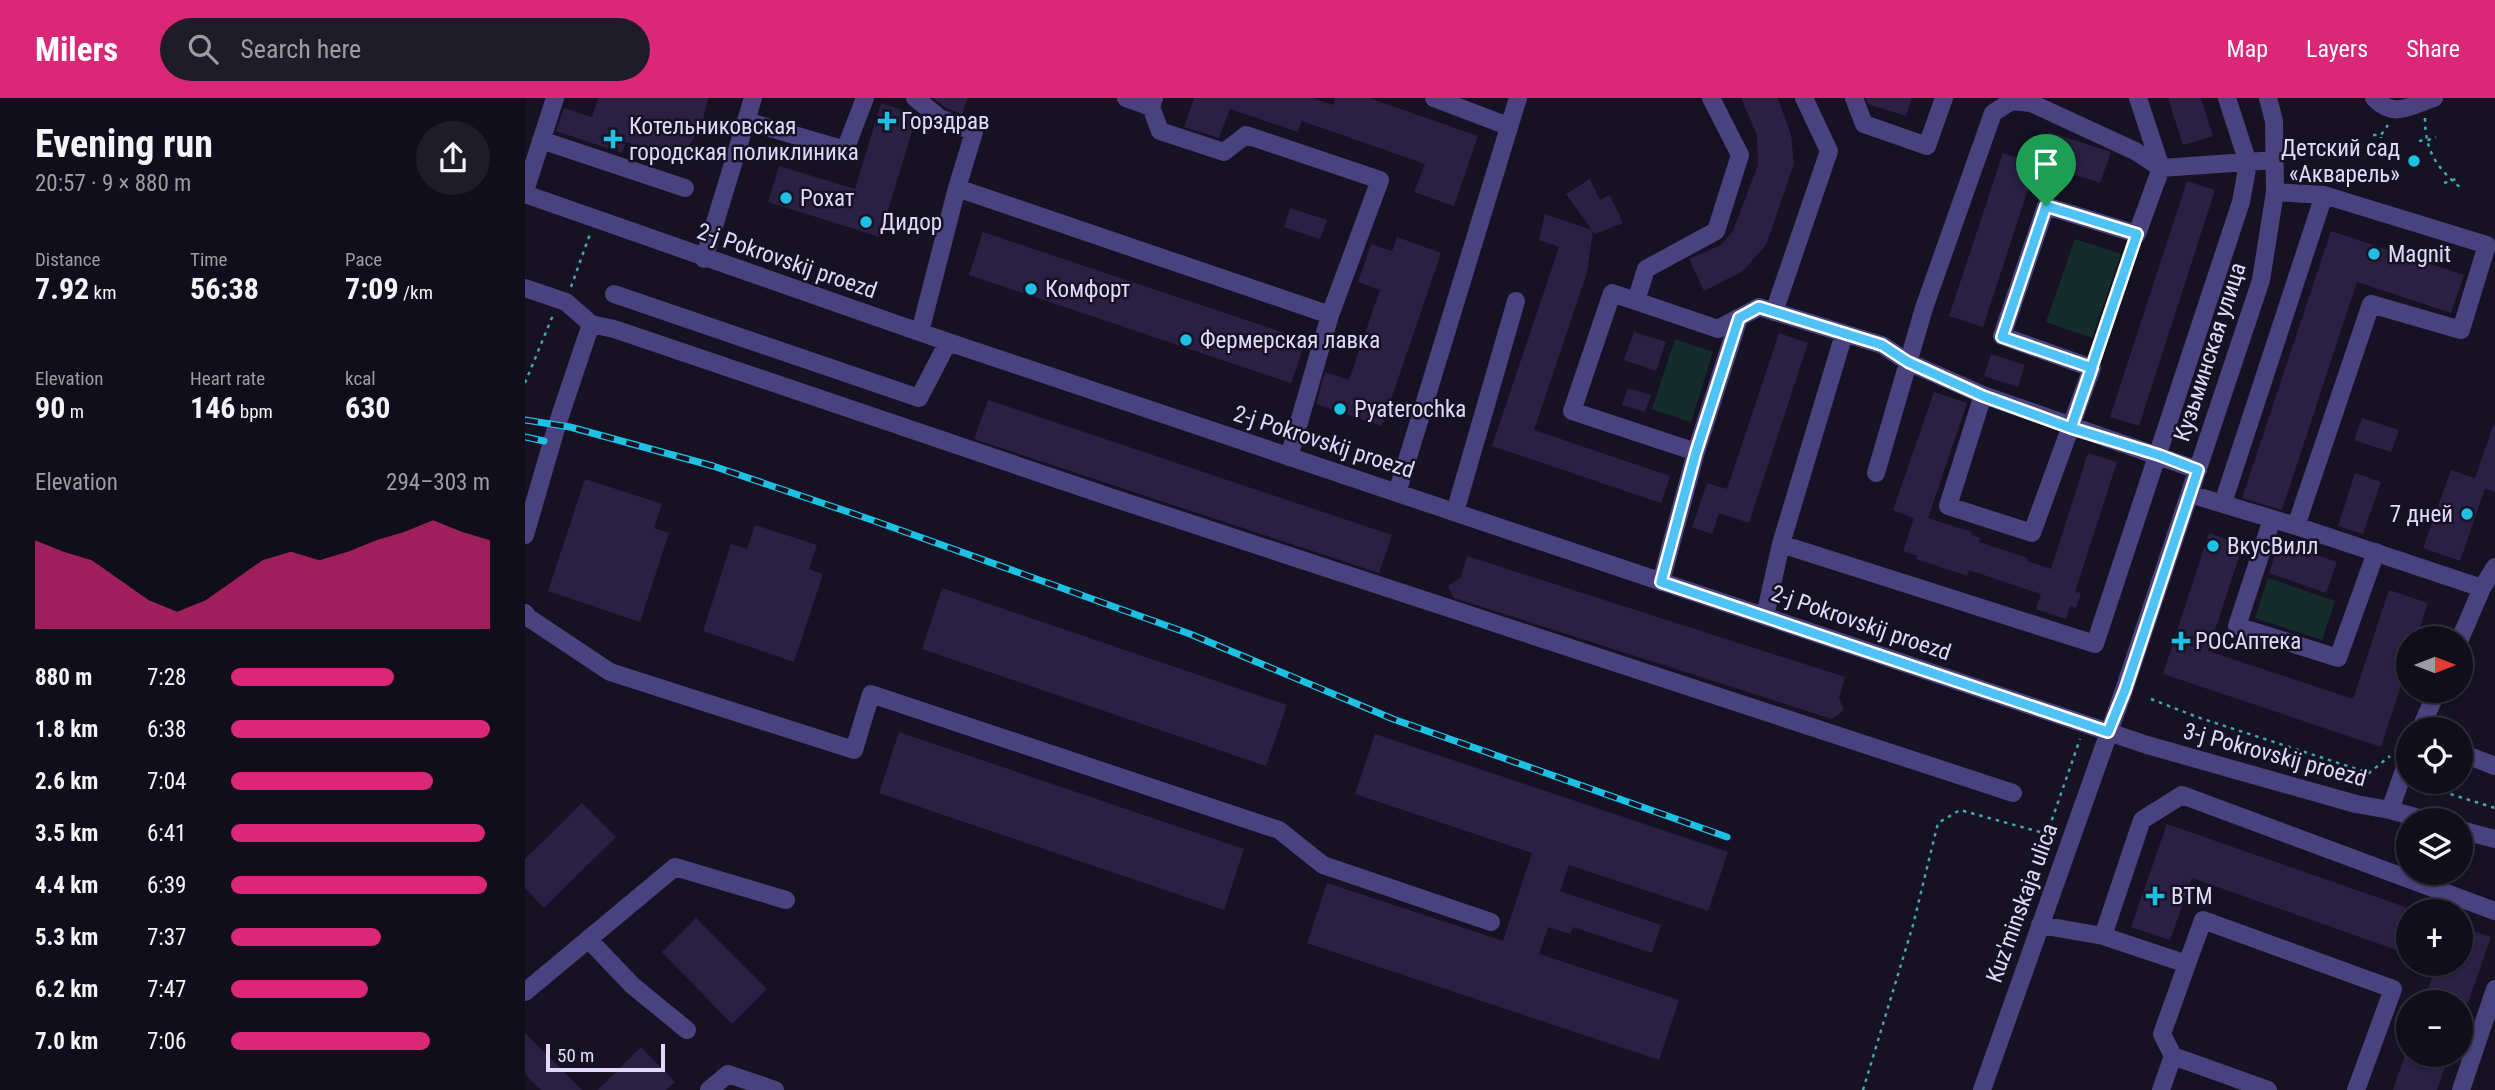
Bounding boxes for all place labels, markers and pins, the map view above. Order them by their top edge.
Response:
place label: Горздрав [901,108,990,135]
place label: Котельниковская городская поликлиника [629,113,859,166]
marker: Горздрав [879,113,895,129]
marker: Котельниковская городская поликлиника [603,129,623,149]
pin [2016,134,2076,206]
place label: Детский сад «Акварель» [2281,135,2400,188]
marker: Детский сад «Акварель» [2406,153,2422,169]
place label: Рохат [800,185,855,212]
marker: Рохат [778,190,794,206]
place label: Дидор [880,209,942,236]
marker: Дидор [858,214,874,230]
place label: Magnit [2388,241,2451,268]
marker: Magnit [2366,246,2382,262]
place label: Комфорт [1045,276,1130,303]
marker: Комфорт [1023,281,1039,297]
place label: Фермерская лавка [1200,327,1380,354]
marker: Фермерская лавка [1178,332,1194,348]
place label: Pyaterochka [1354,396,1466,423]
marker: Pyaterochka [1332,401,1348,417]
place label: 7 дней [2390,501,2453,528]
marker: 7 дней [2459,506,2475,522]
place label: ВкусВилл [2227,533,2318,560]
marker: ВкусВилл [2205,538,2221,554]
place label: РОСАптека [2195,628,2301,655]
marker: РОСАптека [2173,633,2189,649]
place label: ВТМ [2171,883,2213,910]
marker: ВТМ [2145,886,2165,906]

